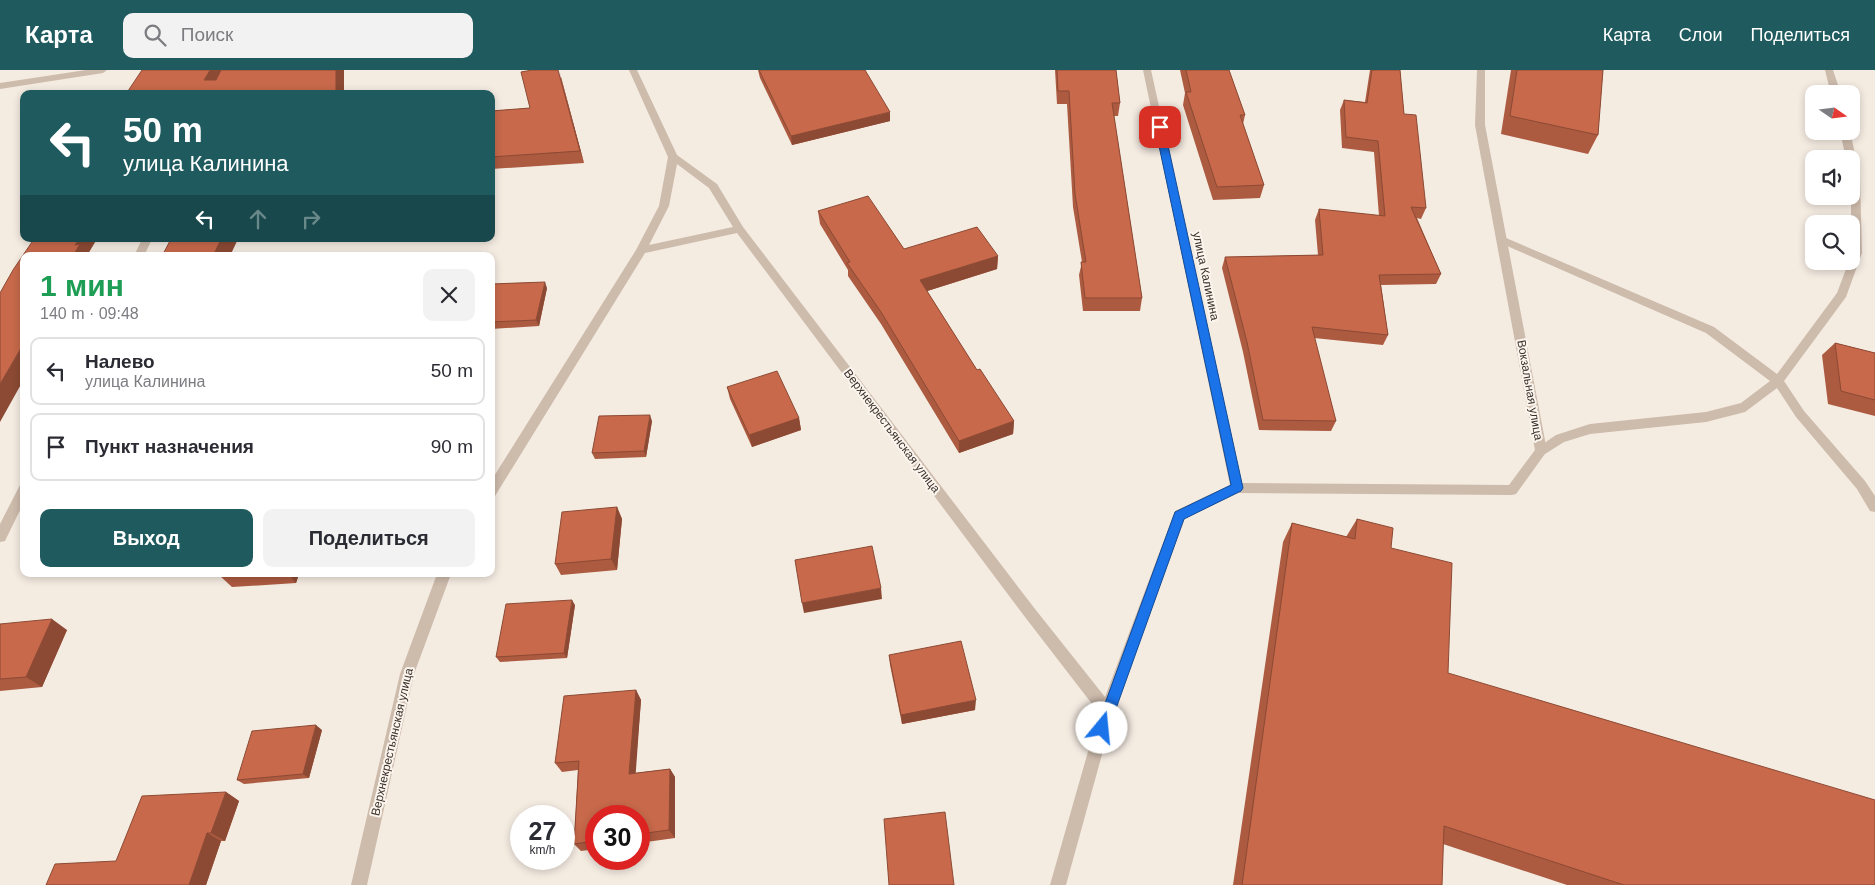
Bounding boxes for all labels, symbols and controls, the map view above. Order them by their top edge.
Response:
search box [123,13,473,58]
text: Карта [25,21,93,48]
icon: search [141,21,169,49]
text: Поиск [181,24,233,45]
text: Карта [1603,25,1651,45]
text: Слои [1679,25,1723,45]
text: Поделиться [1751,25,1850,45]
north arrow [1805,85,1860,140]
map controls [1805,85,1860,270]
pin [1139,106,1181,148]
icon: left [40,110,105,175]
text: 50 m [123,110,203,149]
icon: arrive [1146,113,1174,141]
button: sound [1805,150,1860,205]
text: улица Калинина [123,151,289,176]
icon: left [191,205,219,233]
icon: ahead [244,205,272,233]
icon: right [297,205,325,233]
button: search [1805,215,1860,270]
street label: улица Калинина [1190,230,1222,322]
text: 1 мин [40,269,124,302]
button: close [423,269,475,321]
text: 140 m · 09:48 [40,305,139,322]
street label: Вокзальная улица [1514,339,1546,442]
text: Налево [85,351,155,372]
icon: left [42,357,70,385]
text: 50 m [431,360,473,381]
street label: Верхнекрестьянская улица [841,366,943,496]
text: улица Калинина [85,373,205,390]
icon: arrive [42,433,70,461]
text: Пункт назначения [85,436,254,457]
text: 90 m [431,436,473,457]
button: Выход [40,509,253,567]
button: Поделиться [263,509,475,567]
street label: Верхнекрестьянская улица [368,667,416,817]
position arrow [1075,701,1127,753]
speed limit sign: 30 [585,805,650,870]
text: 27 [529,817,556,845]
text: km/h [529,843,556,857]

